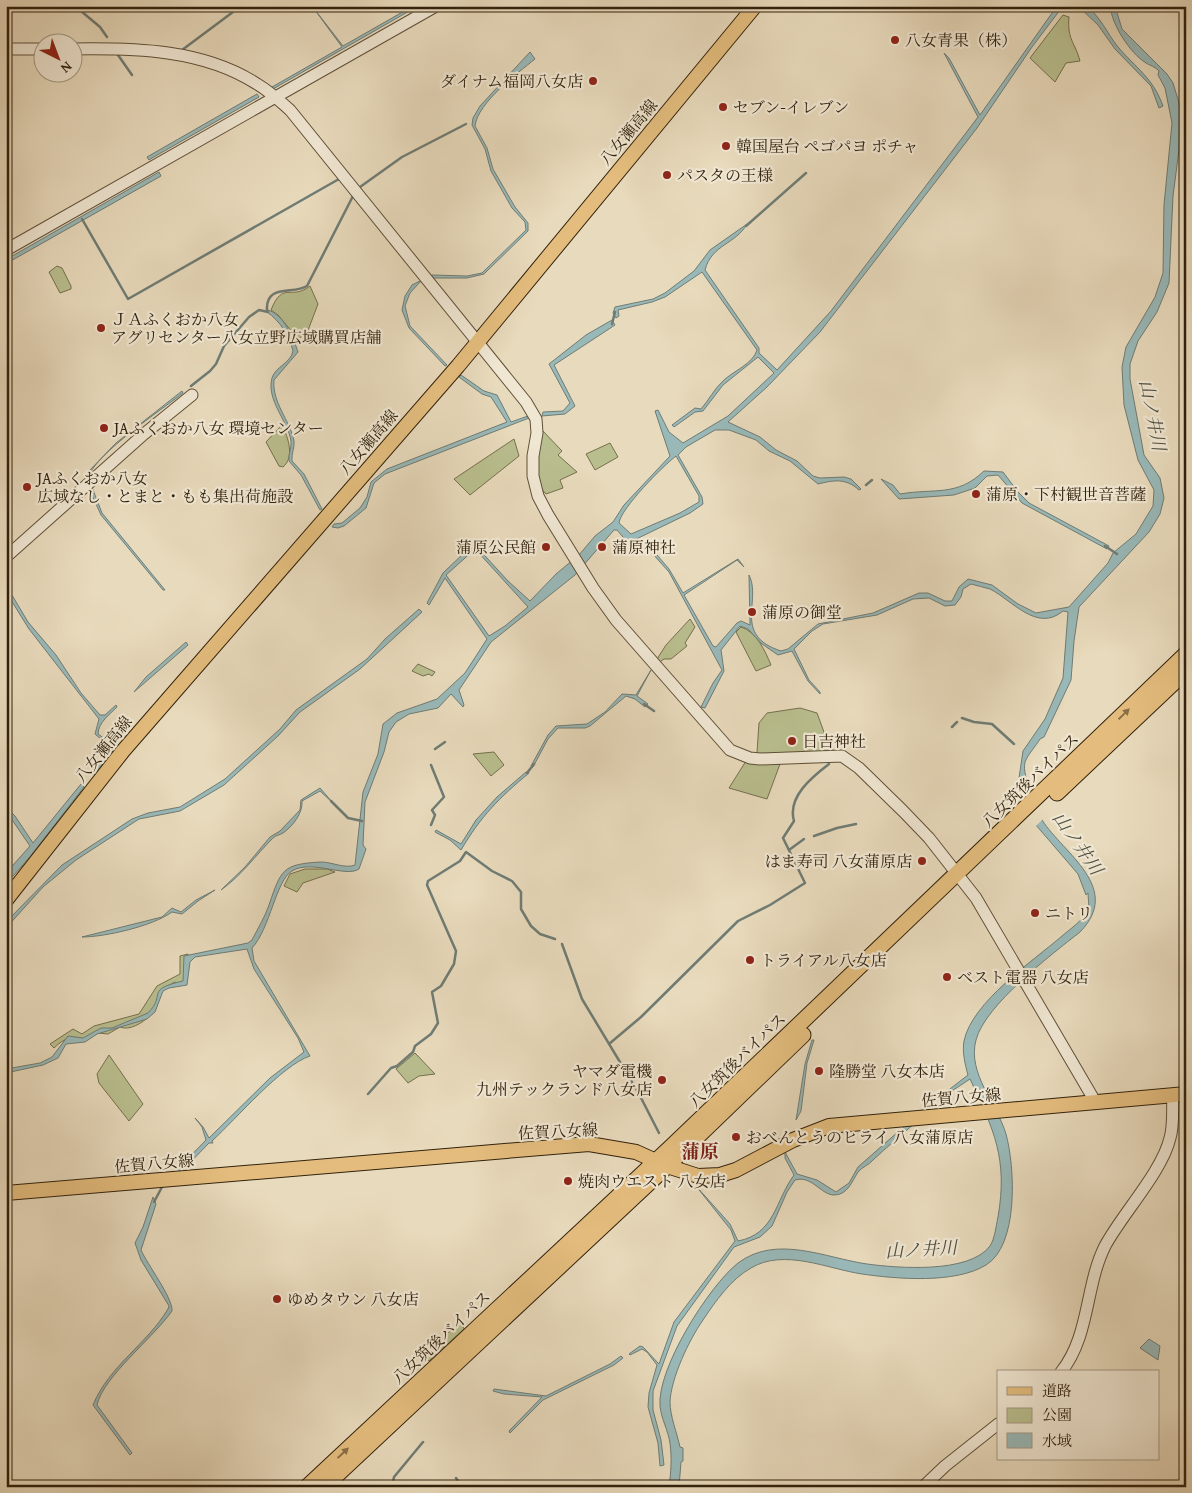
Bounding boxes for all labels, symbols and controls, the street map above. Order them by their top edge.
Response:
place label: 八女青果（株） [905,28,1017,52]
north arrow [32,32,82,82]
marker: 八女青果（株） [889,34,901,46]
text: N [56,57,77,79]
place label: ダイナム福岡八女店 [440,69,583,93]
marker: ダイナム福岡八女店 [587,75,599,87]
street label: 八女瀬高線 [593,94,663,170]
place label: セブン-イレブン [733,95,849,119]
marker: セブン-イレブン [717,101,729,113]
place label: 韓国屋台 ペゴパヨ ポチャ [736,134,919,158]
marker: 韓国屋台 ペゴパヨ ポチャ [720,140,732,152]
place label: パスタの王様 [677,163,773,187]
marker: パスタの王様 [661,169,673,181]
place label: ＪＡふくおか八女 アグリセンター八女立野広域購買店舗 [111,307,382,349]
marker: ＪＡふくおか八女 アグリセンター八女立野広域購買店舗 [95,322,107,334]
water label: 山ノ井川 [1133,377,1174,455]
street label: 八女瀬高線 [333,404,403,480]
place label: JAふくおか八女 環境センター [112,416,324,440]
marker: JAふくおか八女 環境センター [98,422,110,434]
place label: JAふくおか八女 広域なし・とまと・もも集出荷施設 [35,466,293,508]
marker: JAふくおか八女 広域なし・とまと・もも集出荷施設 [21,481,33,493]
place label: 蒲原・下村観世音菩薩 [986,482,1146,506]
marker: 蒲原・下村観世音菩薩 [970,488,982,500]
place label: 蒲原公民館 [456,535,536,559]
place label: 蒲原神社 [612,535,676,559]
marker: 蒲原公民館 [540,541,552,553]
marker: 蒲原神社 [596,541,608,553]
place label: 蒲原の御堂 [762,600,842,624]
marker: 蒲原の御堂 [746,606,758,618]
one-way arrow [1117,708,1129,720]
street label: 八女瀬高線 [68,710,138,788]
street label: 八女筑後バイパス [976,727,1084,833]
place label: 日吉神社 [802,729,866,753]
marker: 日吉神社 [786,735,798,747]
water label: 山ノ井川 [1046,806,1111,882]
place label: はま寿司 八女蒲原店 [764,849,912,873]
marker: はま寿司 八女蒲原店 [916,855,928,867]
place label: ニトリ [1045,901,1093,925]
marker: ニトリ [1029,907,1041,919]
place label: トライアル八女店 [760,948,886,972]
marker: トライアル八女店 [744,954,756,966]
place label: ベスト電器 八女店 [957,965,1089,989]
marker: ベスト電器 八女店 [941,971,953,983]
street label: 八女筑後バイパス [683,1007,791,1113]
place label: ヤマダ電機 九州テックランド八女店 [476,1059,652,1101]
place label: 隆勝堂 八女本店 [829,1059,945,1083]
marker: 隆勝堂 八女本店 [813,1065,825,1077]
marker: ヤマダ電機 九州テックランド八女店 [656,1074,668,1086]
street label: 佐賀八女線 [920,1082,1002,1112]
street label: 佐賀八女線 [517,1117,599,1145]
place label: おべんとうのヒライ 八女蒲原店 [746,1125,973,1149]
marker: おべんとうのヒライ 八女蒲原店 [730,1131,742,1143]
district label: 蒲原 [681,1137,719,1165]
street label: 佐賀八女線 [113,1148,195,1178]
place label: 焼肉ウエスト 八女店 [578,1169,726,1193]
marker: 焼肉ウエスト 八女店 [562,1175,574,1187]
water label: 山ノ井川 [884,1234,960,1264]
street label: 八女筑後バイパス [386,1285,496,1389]
place label: ゆめタウン 八女店 [287,1287,419,1311]
marker: ゆめタウン 八女店 [271,1293,283,1305]
legend [997,1370,1160,1460]
text: 道路 [1042,1380,1072,1401]
text: 公園 [1042,1404,1072,1425]
text: 水域 [1042,1430,1072,1451]
one-way arrow [336,1447,348,1459]

